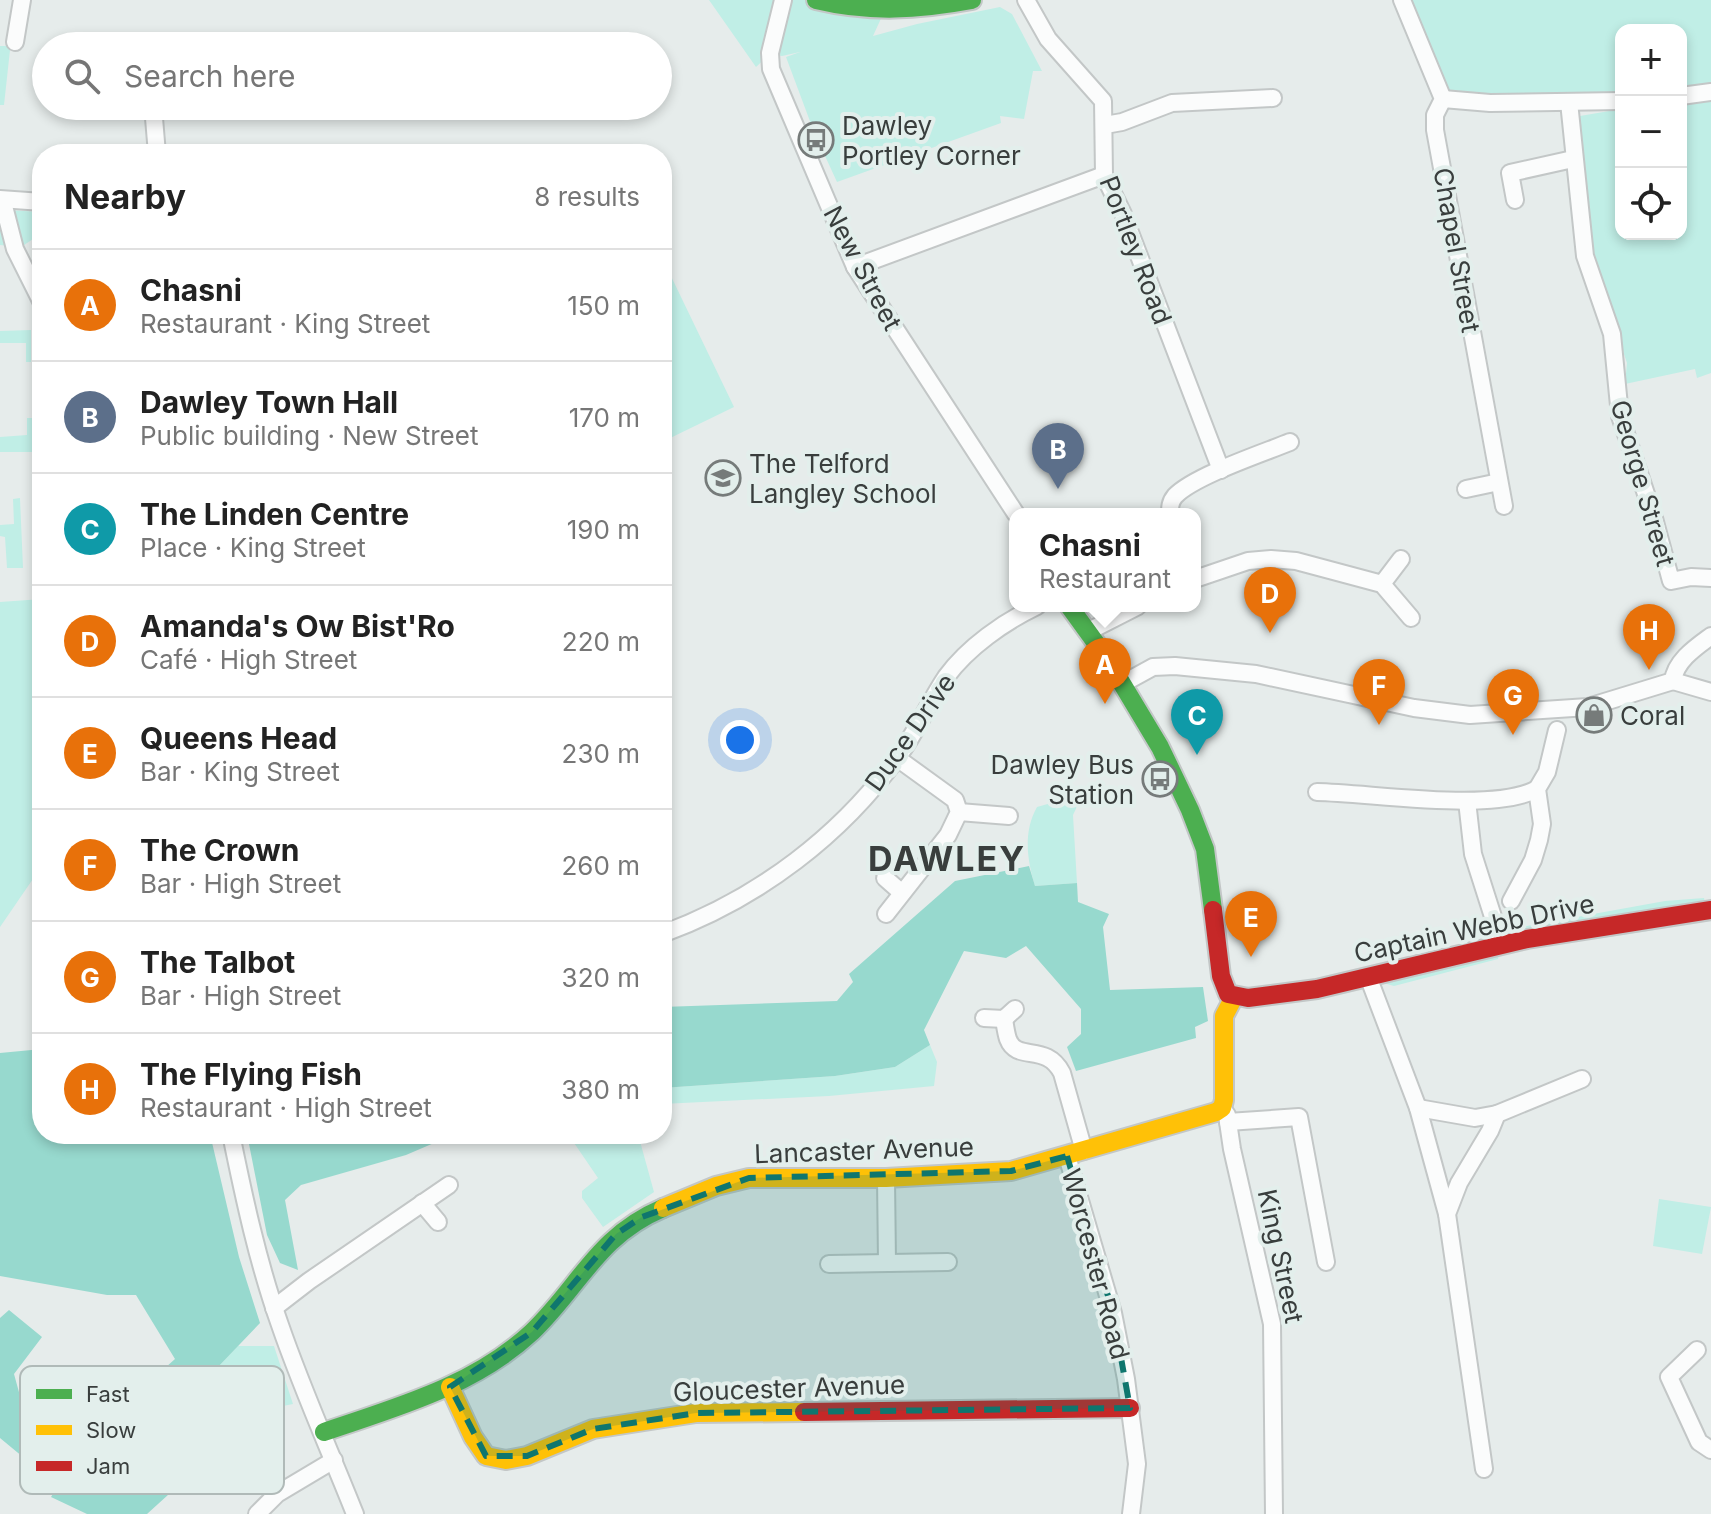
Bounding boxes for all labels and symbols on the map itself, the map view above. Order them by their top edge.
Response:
place label: Dawley Portley Corner [842,110,1021,171]
bus stop icon: Dawley Portley Corner [797,121,835,159]
street label: Chapel Street [1427,165,1487,335]
street label: Portley Road [1094,171,1178,329]
street label: New Street [817,201,909,335]
street label: George Street [1604,396,1682,570]
pin: B [1032,423,1084,489]
place label: The Telford Langley School [749,448,937,509]
school or university icon: The Telford Langley School [704,459,742,497]
pin: D [1244,567,1296,633]
pin: H [1623,604,1675,670]
pin: A [1079,638,1131,704]
pin: F [1353,659,1405,725]
street label: Duce Drive [858,667,962,797]
pin: G [1487,669,1539,735]
pin: C [1171,689,1223,755]
shop icon: Coral [1575,696,1613,734]
place label: Coral [1620,700,1685,731]
your location [720,720,760,760]
place label: Dawley Bus Station [990,749,1134,810]
bus stop icon: Dawley Bus Station [1141,760,1179,798]
district label: DAWLEY [868,838,1026,879]
street label: Captain Webb Drive [1351,887,1597,969]
pin: E [1225,891,1277,957]
street label: Lancaster Avenue [754,1131,974,1169]
street label: Worcester Road [1056,1165,1136,1363]
street label: King Street [1252,1186,1310,1326]
legend [20,1366,284,1494]
street label: Gloucester Avenue [672,1368,906,1408]
text: Fast [86,1381,130,1407]
text: Slow [86,1417,136,1443]
text: Jam [86,1453,130,1479]

